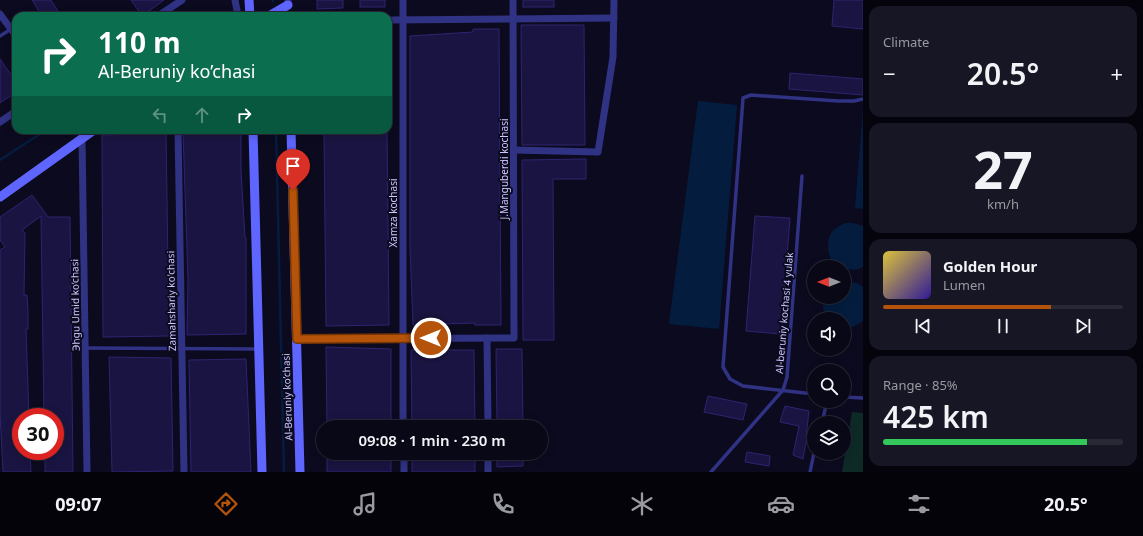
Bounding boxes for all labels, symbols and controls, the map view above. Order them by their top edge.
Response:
text: 110 m [98,23,181,61]
icon: right [32,28,84,80]
text: Climate [883,33,929,51]
text: 20.5° [967,53,1039,94]
text: − [883,58,896,88]
text: + [1110,58,1123,88]
text: Al-Beruniy ko’chasi [98,59,256,83]
icon: left [149,104,171,126]
icon: ahead [191,104,213,126]
icon: right [233,104,255,126]
street label: J.Manguberdi kochasi [497,119,511,221]
text: 27 [973,133,1033,204]
pin [276,149,310,190]
icon: arrive [282,155,304,177]
street label: Xamza kochasi [386,178,400,248]
text: km/h [987,195,1019,213]
street label: Zamahshariy ko'chasi [163,251,179,351]
street label: Al-beruniy kochasi 4 yulak [772,251,796,374]
text: Golden Hour [943,256,1037,276]
street label: Эhgu Umid ko’chasi [67,259,83,351]
north arrow [807,260,851,304]
map controls [807,260,851,460]
text: Lumen [943,276,985,294]
button: sound [807,312,851,356]
icon: previous [912,315,934,337]
icon: pause [992,315,1014,337]
icon: next [1072,315,1094,337]
position arrow [410,317,452,359]
street label: Al-Beruniy ko’chasi [278,353,296,441]
button: search [807,364,851,408]
text: Range · 85% [883,376,958,394]
text: 425 km [883,396,989,437]
speed limit sign: 30 [12,408,64,460]
button: layers [807,416,851,460]
text: 09:08 · 1 min · 230 m [358,430,506,450]
icon: directions [212,490,240,518]
icon: music [351,490,379,518]
icon: phone [489,490,517,518]
icon: climate [628,490,656,518]
icon: car [767,490,795,518]
icon: filters [905,490,933,518]
text: 09:07 [55,492,102,516]
text: 20.5° [1044,492,1088,516]

